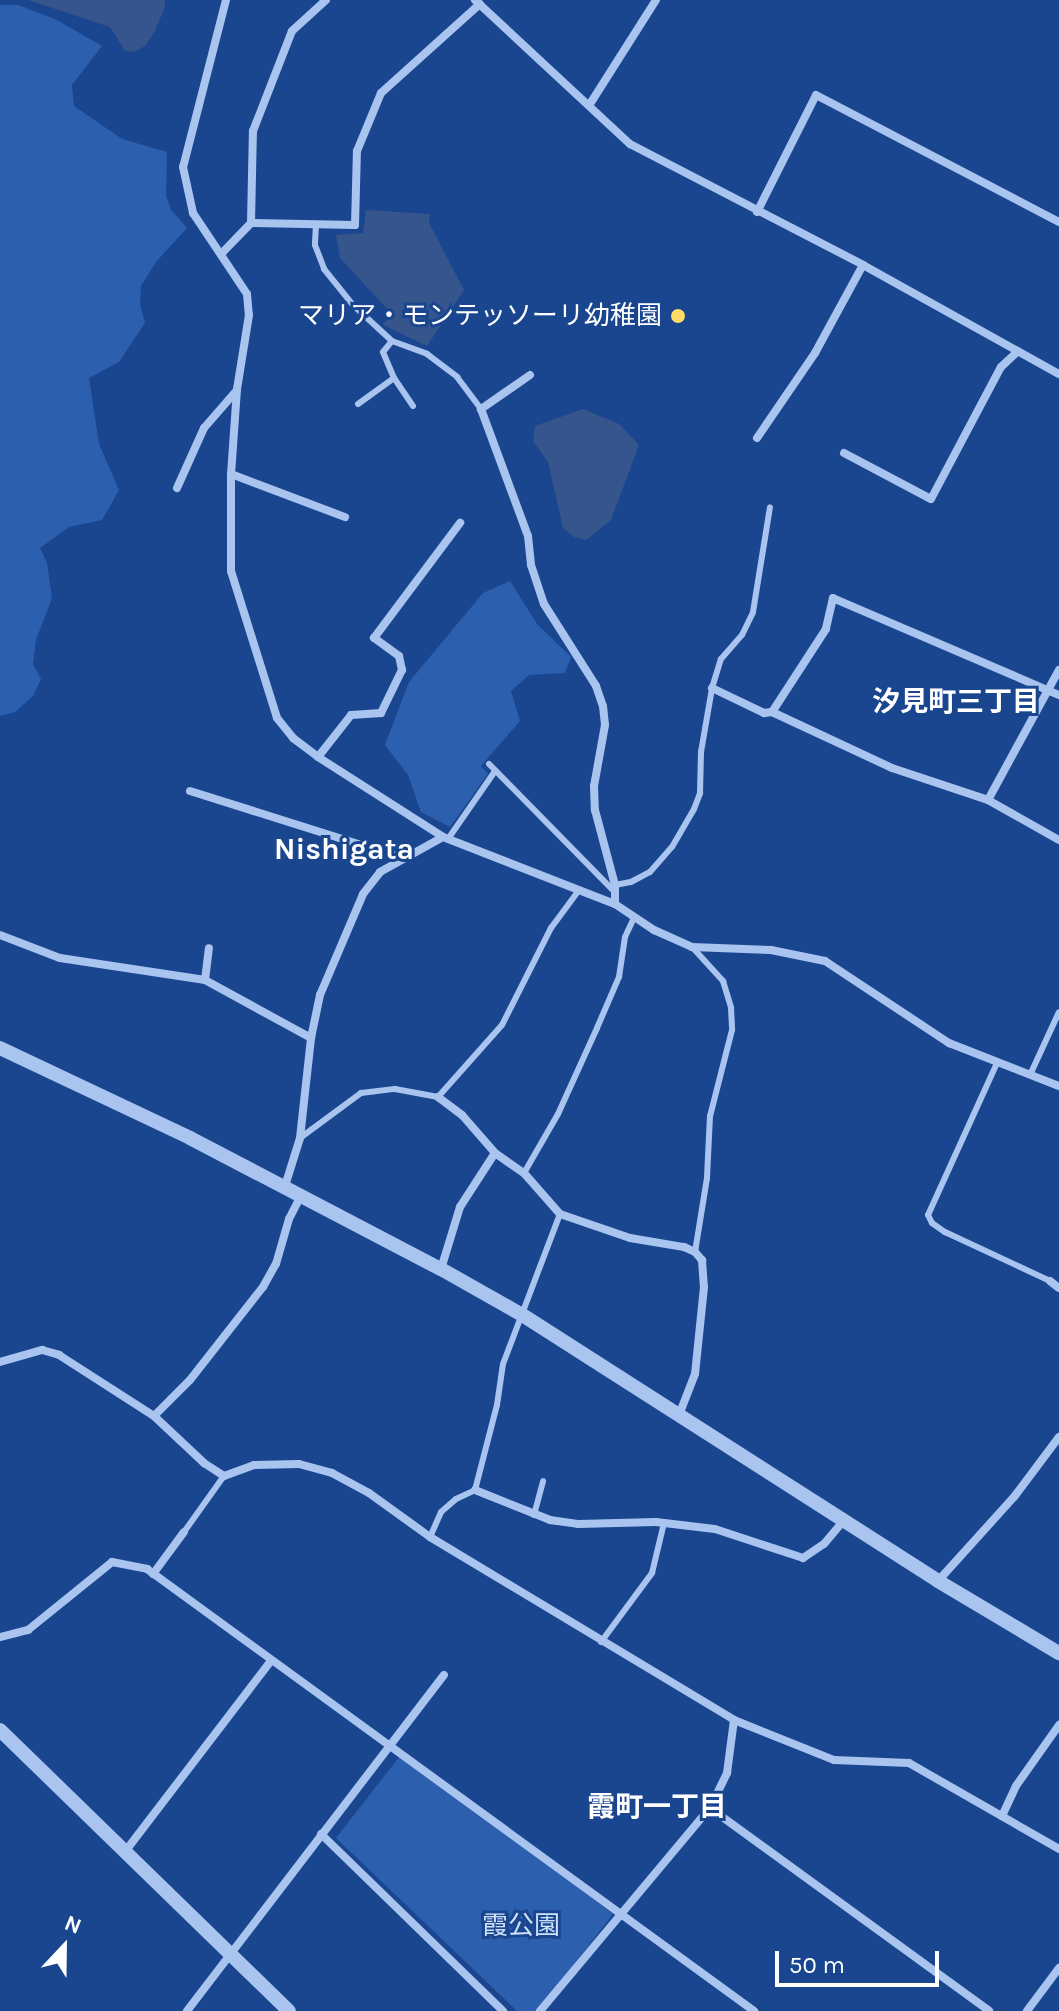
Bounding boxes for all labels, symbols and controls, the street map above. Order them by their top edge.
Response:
place label: マリア・モンテッソーリ幼稚園 [298,300,662,332]
marker: マリア・モンテッソーリ幼稚園 [669,307,687,325]
district label: 汐見町三丁目 [872,685,1040,719]
district label: Nishigata [274,831,414,867]
district label: 霞町一丁目 [587,1790,727,1824]
north arrow [24,1907,104,1987]
text: N [61,1910,85,1940]
park label: 霞公園 [482,1910,560,1942]
scale bar [779,1935,943,1985]
text: 50 m [789,1951,845,1979]

